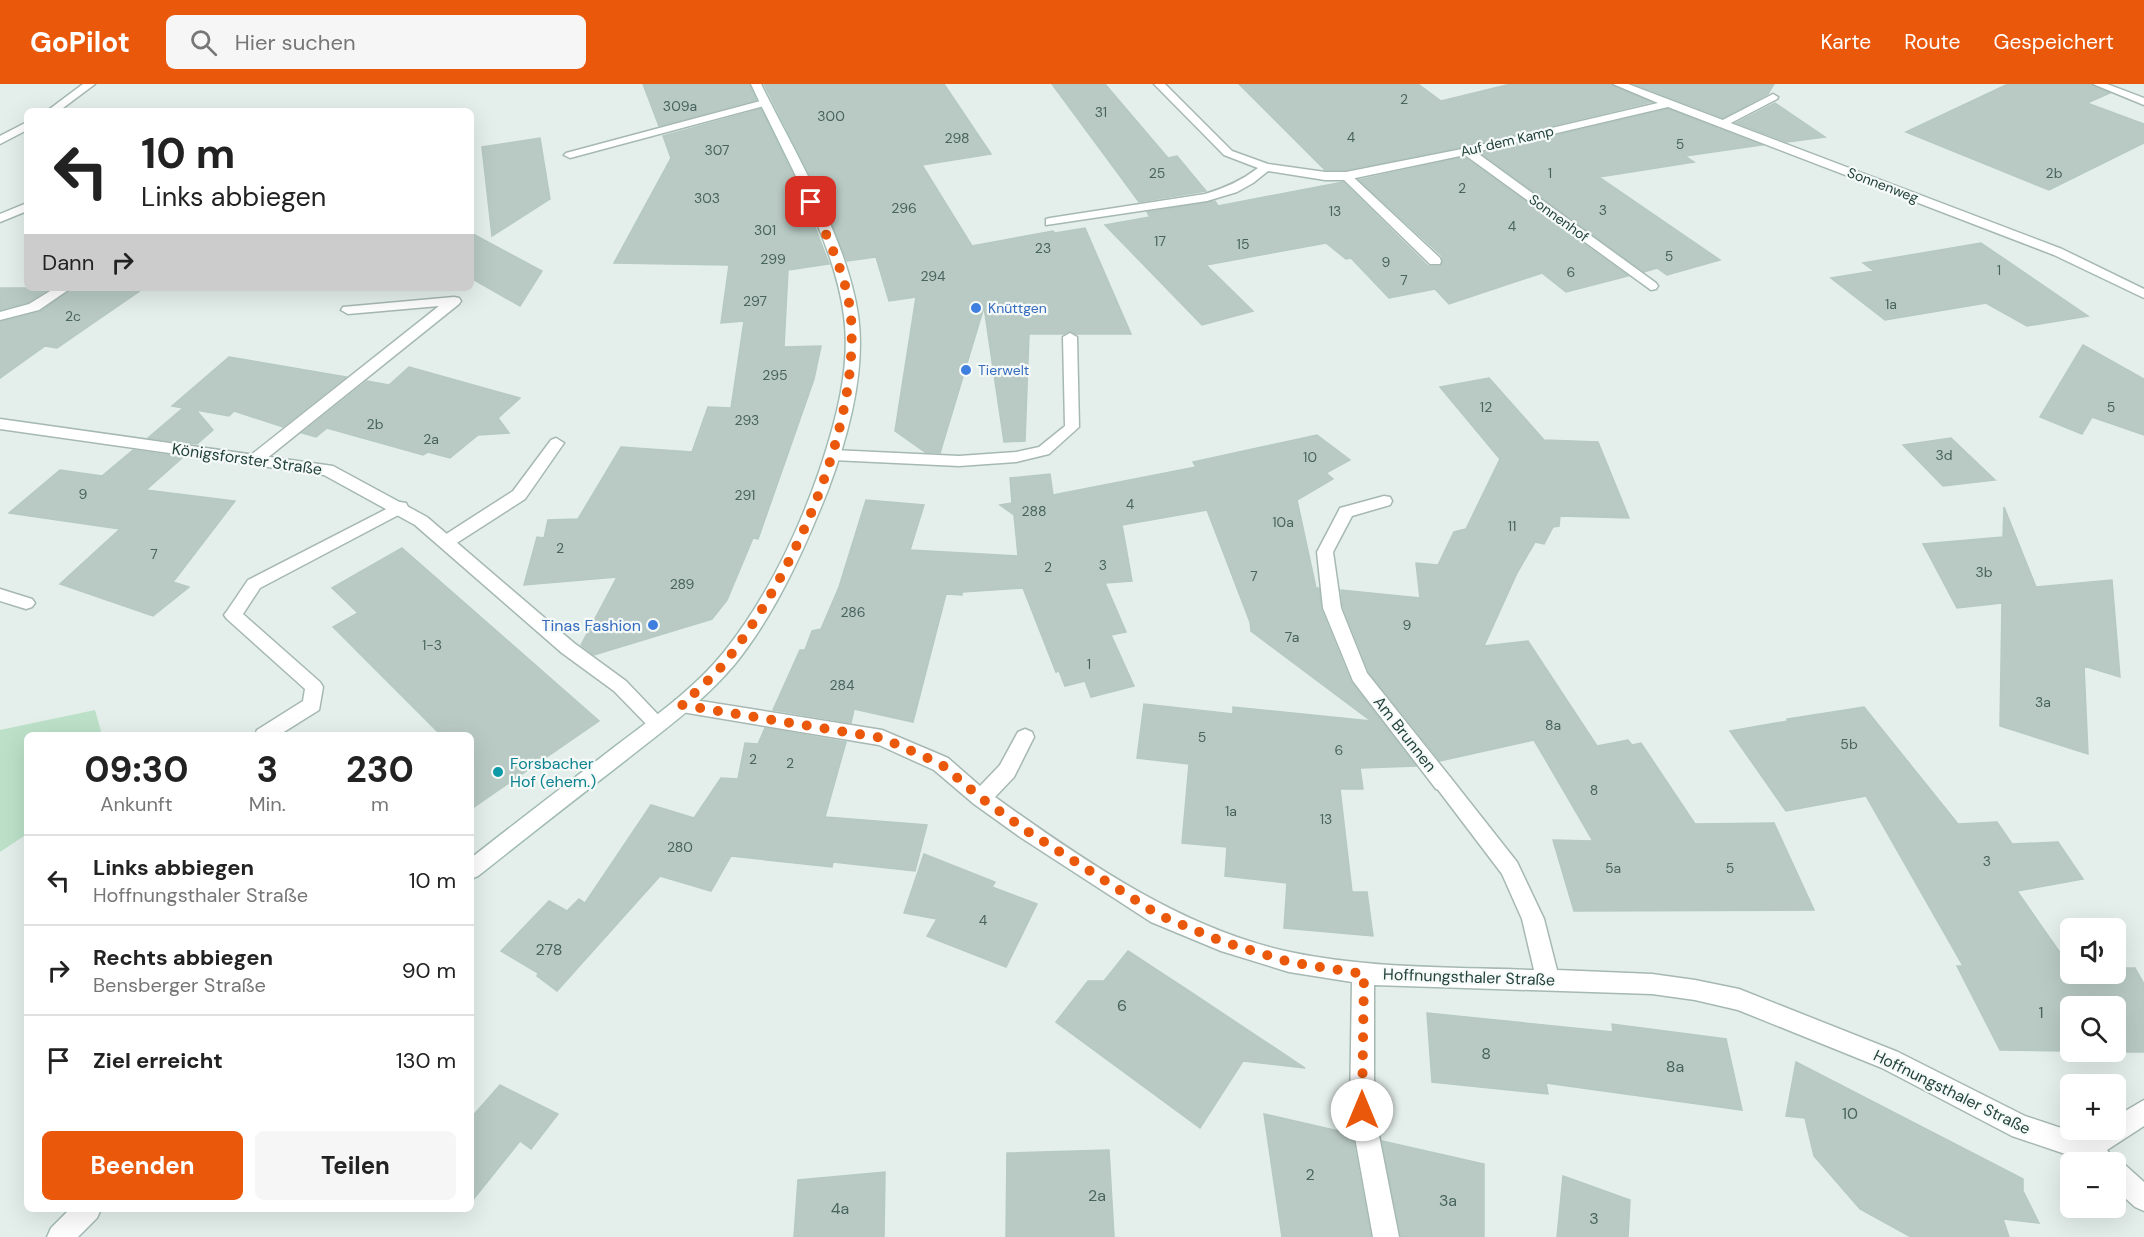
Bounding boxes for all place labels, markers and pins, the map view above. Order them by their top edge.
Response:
pin [785,176,836,227]
place label: Knüttgen [988,299,1047,317]
marker: Knüttgen [969,301,983,315]
place label: Tierwelt [978,361,1029,379]
marker: Tierwelt [959,363,973,377]
place label: Tinas Fashion [542,615,641,636]
marker: Tinas Fashion [646,618,660,632]
place label: Forsbacher Hof (ehem.) [510,753,596,792]
marker: Forsbacher Hof (ehem.) [491,765,505,779]

